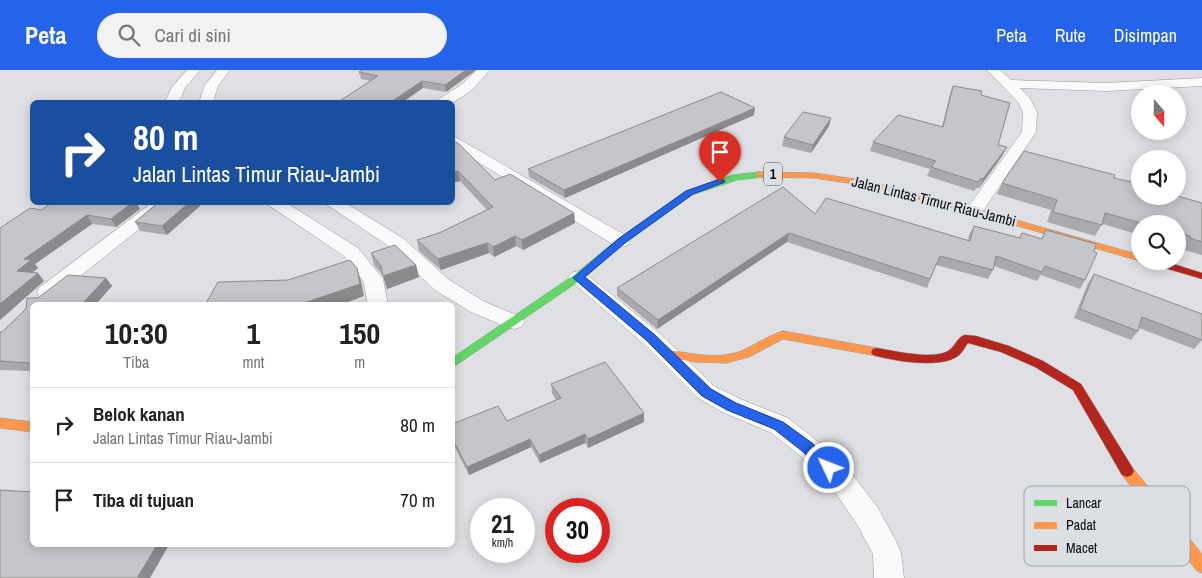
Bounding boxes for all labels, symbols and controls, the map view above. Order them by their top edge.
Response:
search box [97,13,447,58]
text: Peta [25,19,67,51]
icon: search [115,21,143,49]
text: Cari di sini [155,22,231,48]
text: Peta [996,23,1027,48]
text: Rute [1055,23,1086,48]
text: Disimpan [1114,23,1177,48]
north arrow [1131,85,1186,140]
map controls [1131,85,1186,270]
text: 80 m [133,114,198,161]
icon: right [50,120,115,185]
pin [699,131,741,182]
icon: arrive [706,138,734,166]
button: sound [1131,150,1186,205]
text: Jalan Lintas Timur Riau-Jambi [133,159,380,189]
road number: 1 [764,162,782,186]
street label: Jalan Lintas Timur Riau-Jambi [850,170,1018,232]
button: search [1131,215,1186,270]
text: 10:30 [105,313,168,353]
text: 1 [247,313,260,353]
text: 150 [339,313,380,353]
text: Tiba [123,351,149,373]
text: mnt [242,351,264,373]
text: m [354,351,365,373]
text: Belok kanan [93,401,185,427]
icon: right [50,411,78,439]
text: 80 m [400,412,435,438]
text: Jalan Lintas Timur Riau-Jambi [93,427,273,449]
position arrow [802,441,854,493]
icon: arrive [50,486,78,514]
legend [1024,486,1190,566]
text: Tiba di tujuan [93,487,194,513]
text: 70 m [400,487,435,513]
text: Lancar [1066,494,1101,512]
speed limit sign: 30 [545,498,610,563]
text: 21 [491,507,514,541]
text: Padat [1066,516,1096,534]
text: km/h [492,535,513,551]
text: Macet [1066,539,1097,557]

